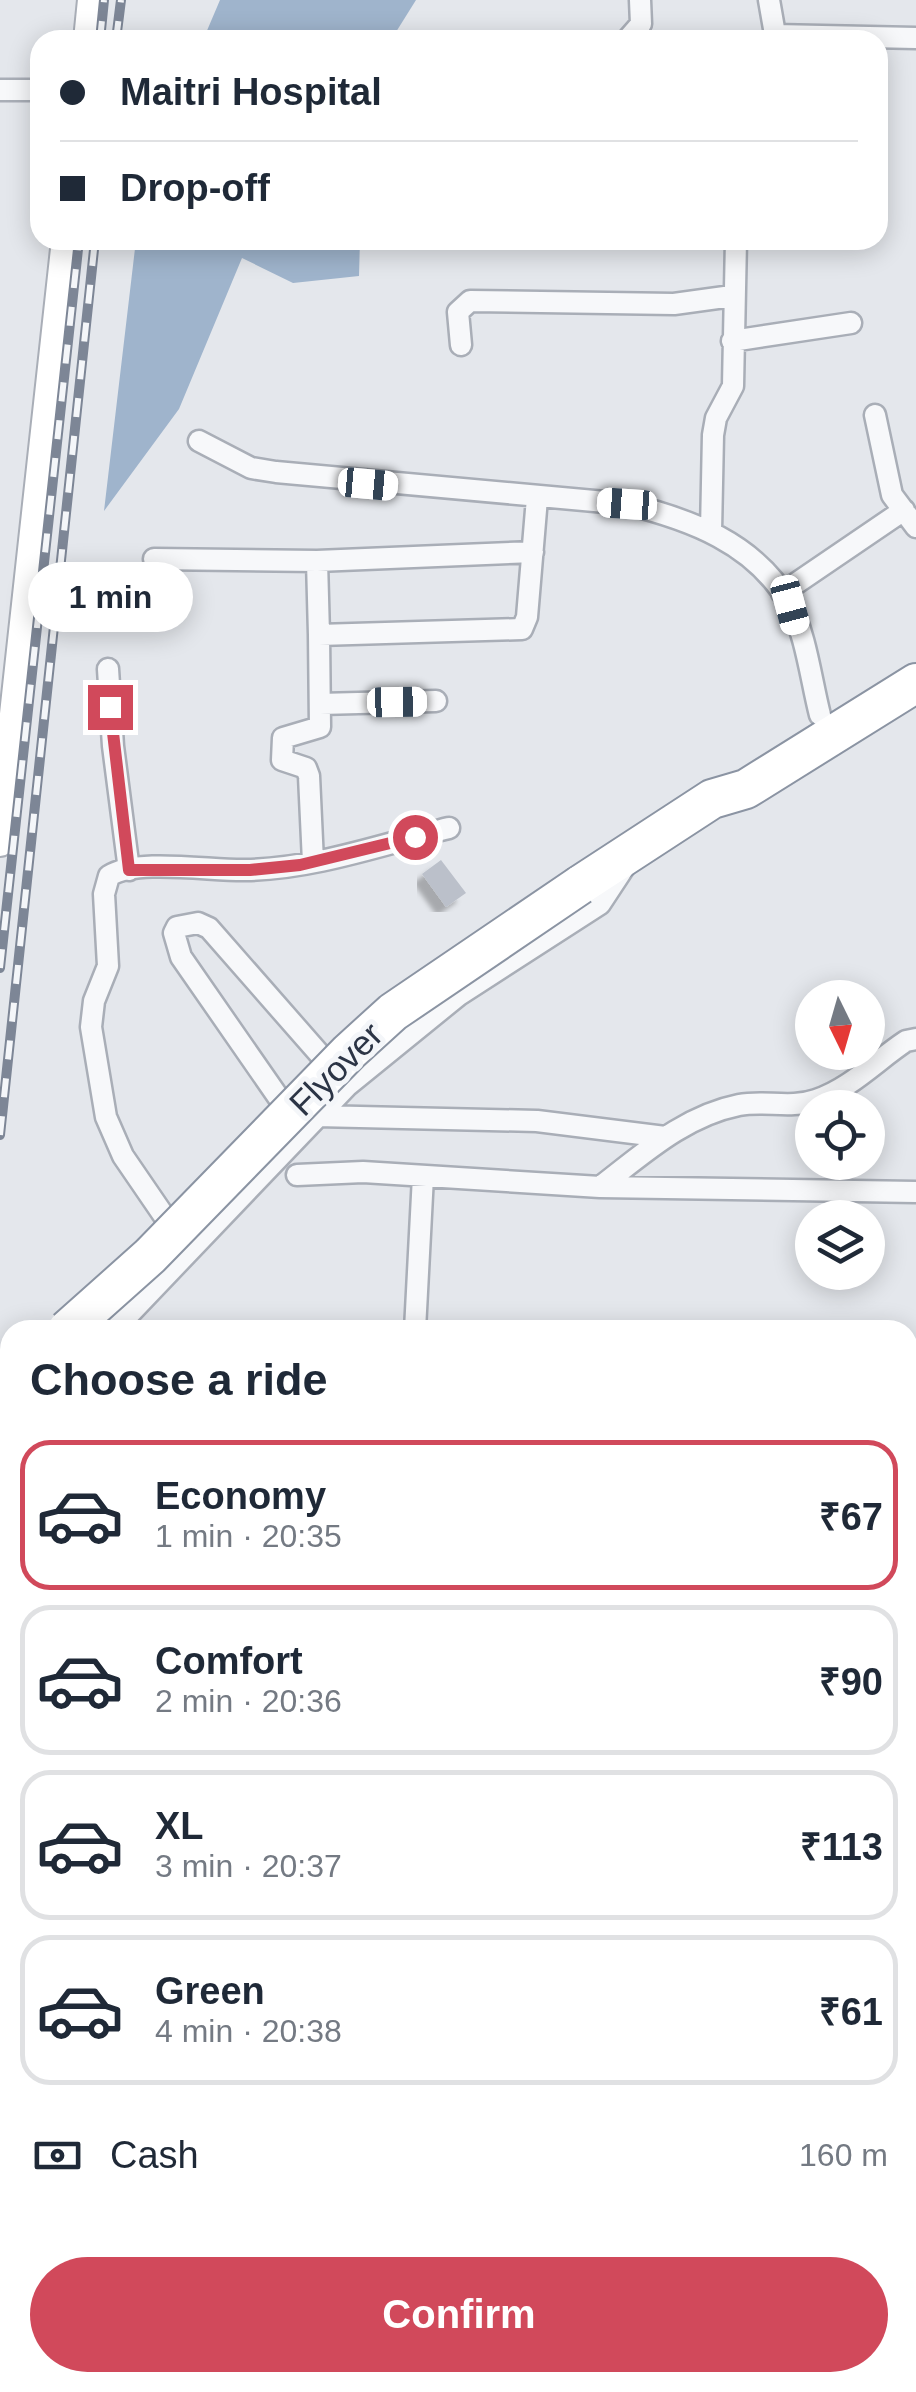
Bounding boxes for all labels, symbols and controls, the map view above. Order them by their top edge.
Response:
text: Maitri Hospital [120,71,382,113]
text: Drop-off [120,167,270,209]
car [337,466,399,502]
car [596,487,658,521]
callout: 1 min [28,562,192,632]
car [768,572,812,638]
text: 1 min [69,579,152,615]
route end [88,685,133,730]
car [367,686,427,718]
route start [393,815,438,860]
north arrow [795,980,885,1070]
map controls [795,980,885,1290]
street label: Flyover [281,1014,390,1123]
button: locate [795,1090,885,1180]
button: layers [795,1200,885,1290]
text: Choose a ride [30,1354,328,1405]
icon: car [35,1470,125,1560]
text: Economy [155,1475,326,1517]
text: ₹67 [819,1496,883,1538]
text: 1 min · 20:35 [155,1518,342,1554]
icon: car [35,1635,125,1725]
text: Comfort [155,1640,303,1682]
text: ₹90 [819,1661,883,1703]
text: 2 min · 20:36 [155,1683,342,1719]
icon: car [35,1800,125,1890]
text: XL [155,1805,204,1847]
text: ₹113 [800,1826,883,1868]
text: 3 min · 20:37 [155,1848,342,1884]
icon: car [35,1965,125,2055]
text: Green [155,1970,265,2012]
text: ₹61 [819,1991,883,2033]
text: 4 min · 20:38 [155,2013,342,2049]
icon: cash [30,2128,85,2183]
text: Cash [110,2134,199,2176]
text: 160 m [799,2137,888,2173]
button: Confirm [30,2257,888,2372]

